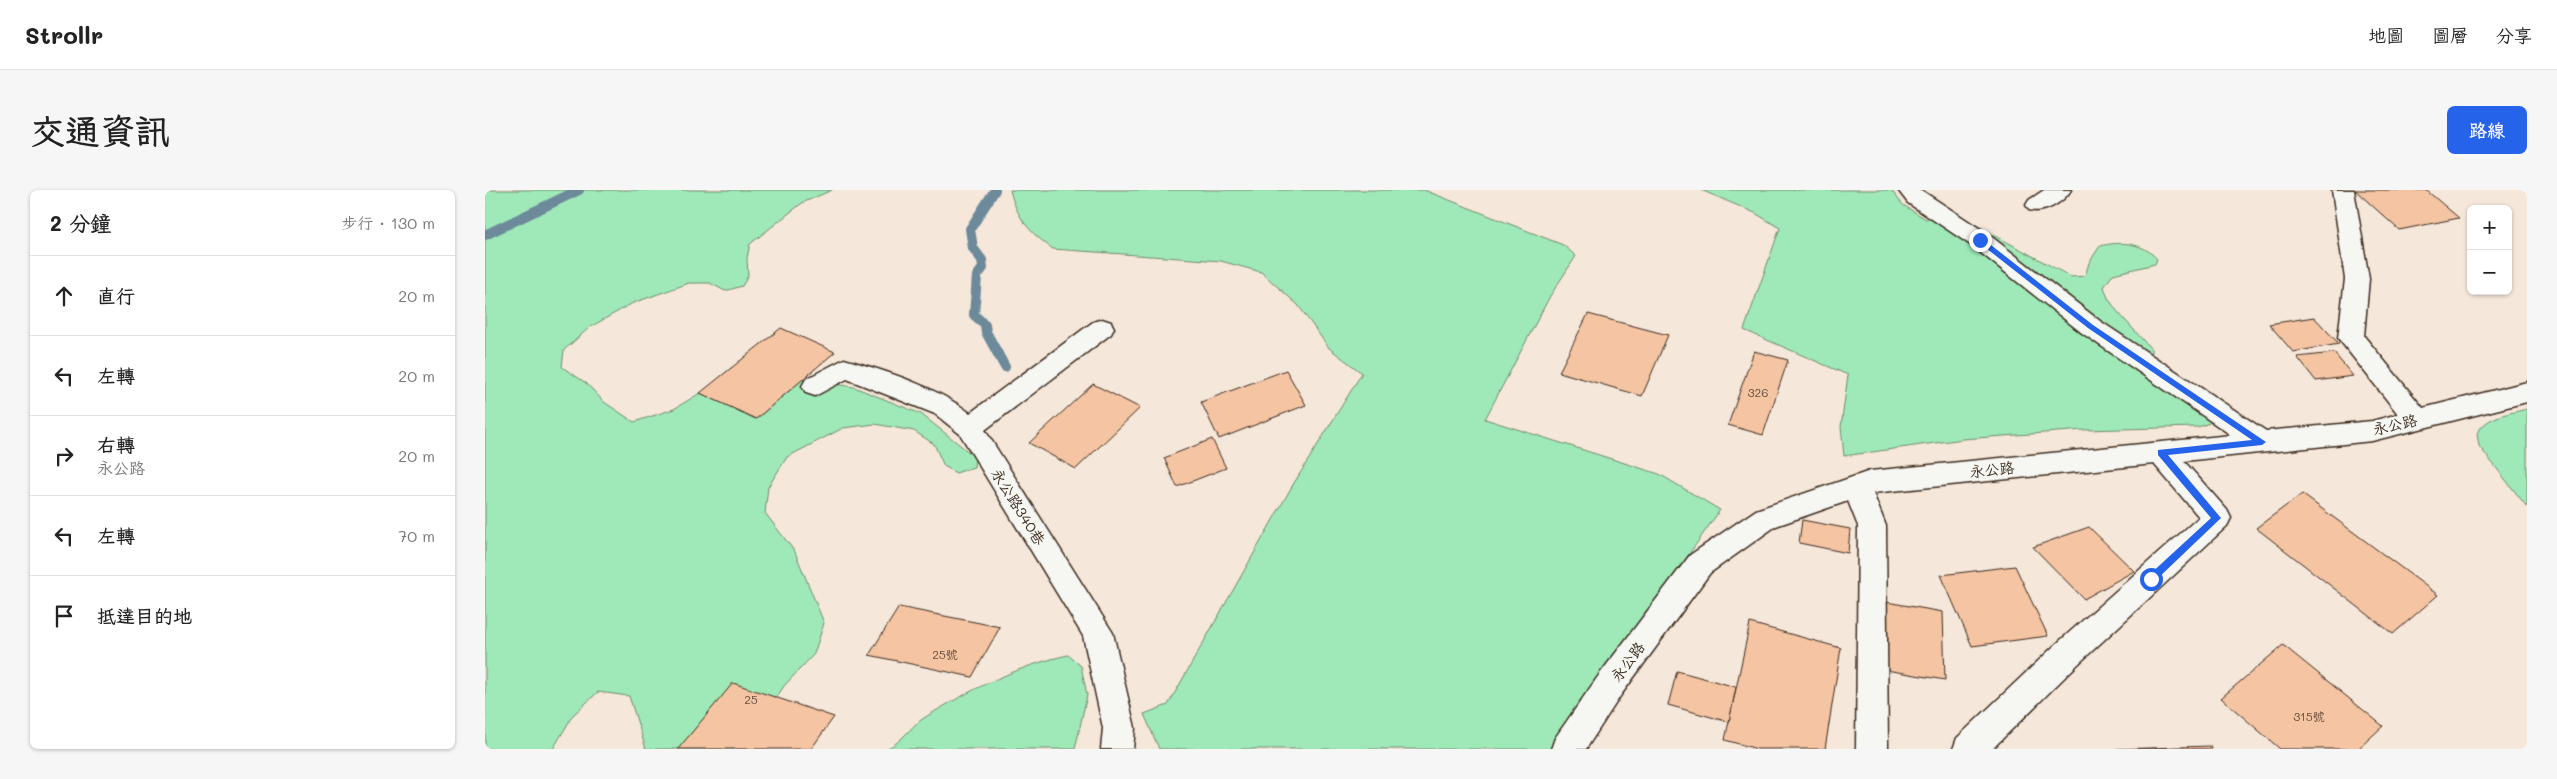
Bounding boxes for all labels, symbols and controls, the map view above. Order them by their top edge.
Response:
text: Strollr [25,19,103,50]
text: 地圖 [2368,23,2404,47]
text: 圖層 [2432,23,2468,47]
text: 分享 [2496,23,2532,47]
button: 路線 [2447,106,2527,154]
text: 交通資訊 [30,107,170,153]
map controls [2467,205,2512,295]
button: + [2467,205,2512,250]
text: 2 分鐘 [50,209,111,236]
text: 步行 · 130 m [342,212,435,233]
route end [1969,229,1992,252]
button: − [2467,250,2512,295]
icon: ahead [50,282,78,310]
text: 直行 [97,283,135,308]
text: 20 m [398,285,435,306]
icon: left [50,362,78,390]
text: 左轉 [97,363,135,388]
text: 20 m [398,365,435,386]
house number: 326 [1748,384,1768,400]
street label: 永公路 [2371,409,2419,439]
text: 右轉 [97,432,135,457]
icon: right [50,442,78,470]
text: 20 m [398,445,435,466]
text: 永公路 [97,457,145,478]
street label: 永公路 [1968,457,2015,481]
street label: 永公路340巷 [987,464,1050,549]
icon: left [50,522,78,550]
text: 左轉 [97,523,135,548]
text: 70 m [398,525,435,546]
route start [2140,568,2163,591]
icon: arrive [50,602,78,630]
text: 抵達目的地 [97,603,192,628]
street label: 永公路 [1606,637,1649,685]
house number: 25號 [932,646,958,662]
house number: 25 [744,691,758,707]
house number: 315號 [2293,708,2325,724]

